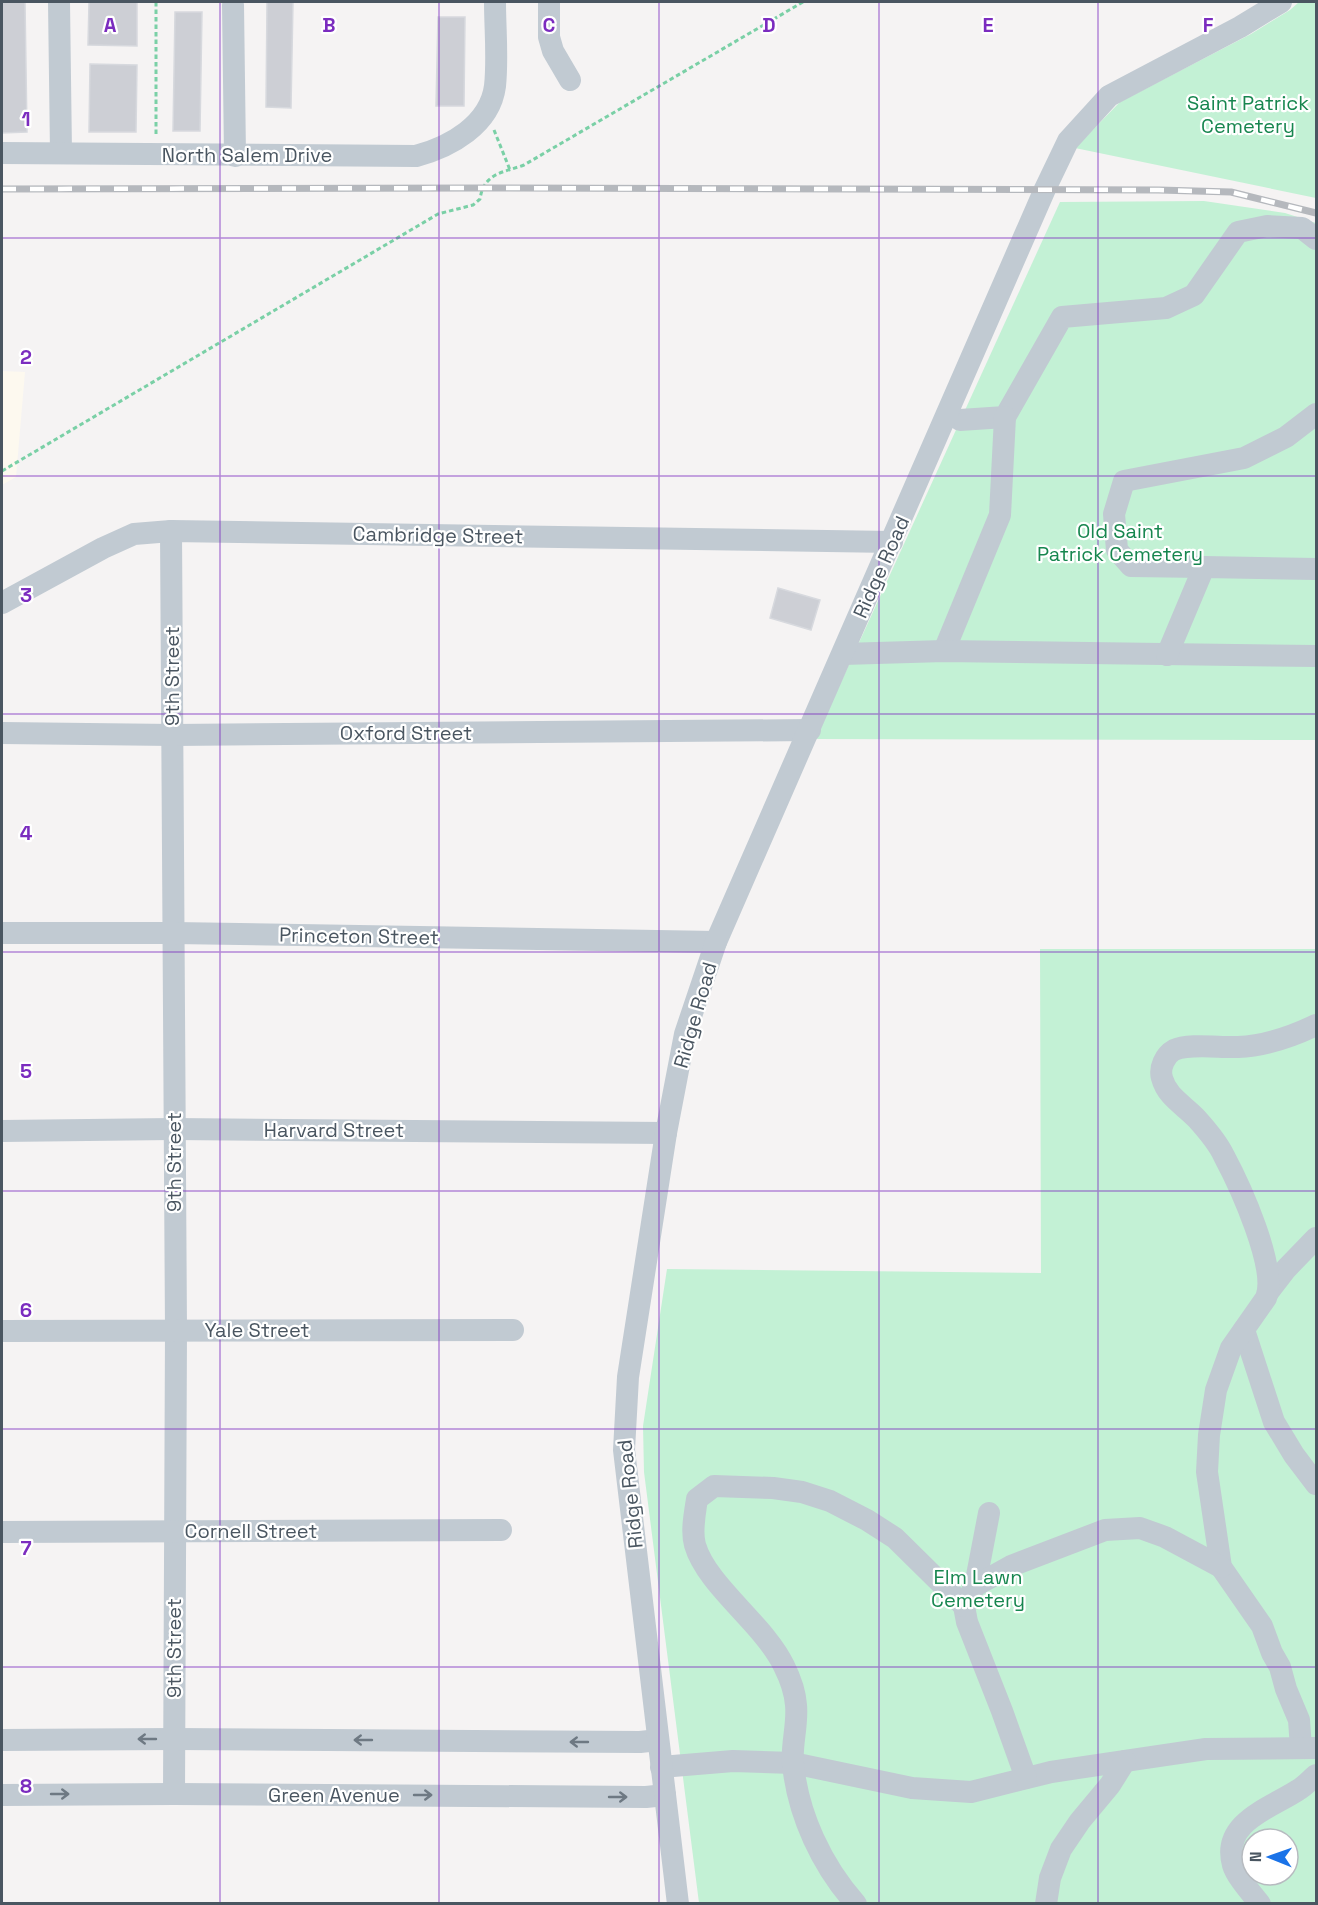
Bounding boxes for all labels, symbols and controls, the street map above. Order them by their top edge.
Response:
text: A [104,12,117,38]
text: B [322,12,336,38]
text: C [543,12,556,38]
text: D [762,12,776,38]
text: E [982,12,994,38]
text: F [1203,12,1214,38]
park label: Saint Patrick Cemetery [1187,90,1309,139]
text: 1 [21,106,31,132]
street label: North Salem Drive [162,142,332,168]
text: 2 [20,344,32,370]
street label: Ridge Road [847,512,915,622]
park label: Old Saint Patrick Cemetery [1037,518,1203,567]
street label: Cambridge Street [352,521,524,549]
text: 3 [20,582,32,608]
street label: 9th Street [159,626,185,726]
street label: Oxford Street [340,720,472,746]
text: 4 [20,820,33,846]
street label: Princeton Street [279,922,439,950]
street label: Ridge Road [667,959,723,1071]
text: 5 [20,1058,32,1084]
street label: 9th Street [161,1112,187,1212]
street label: Harvard Street [264,1117,404,1143]
text: 6 [20,1297,32,1323]
street label: Yale Street [204,1317,310,1343]
street label: Ridge Road [611,1438,649,1550]
street label: Cornell Street [185,1518,317,1544]
text: 7 [20,1535,32,1561]
park label: Elm Lawn Cemetery [931,1564,1025,1613]
street label: 9th Street [161,1598,187,1698]
one-way arrow [137,1733,157,1745]
one-way arrow [353,1734,373,1746]
one-way arrow [569,1736,589,1748]
text: 8 [20,1773,32,1799]
street label: Green Avenue [268,1782,400,1808]
one-way arrow [49,1789,69,1800]
one-way arrow [412,1790,432,1801]
one-way arrow [607,1791,627,1803]
north arrow [1240,1827,1300,1887]
text: N [1245,1851,1266,1862]

